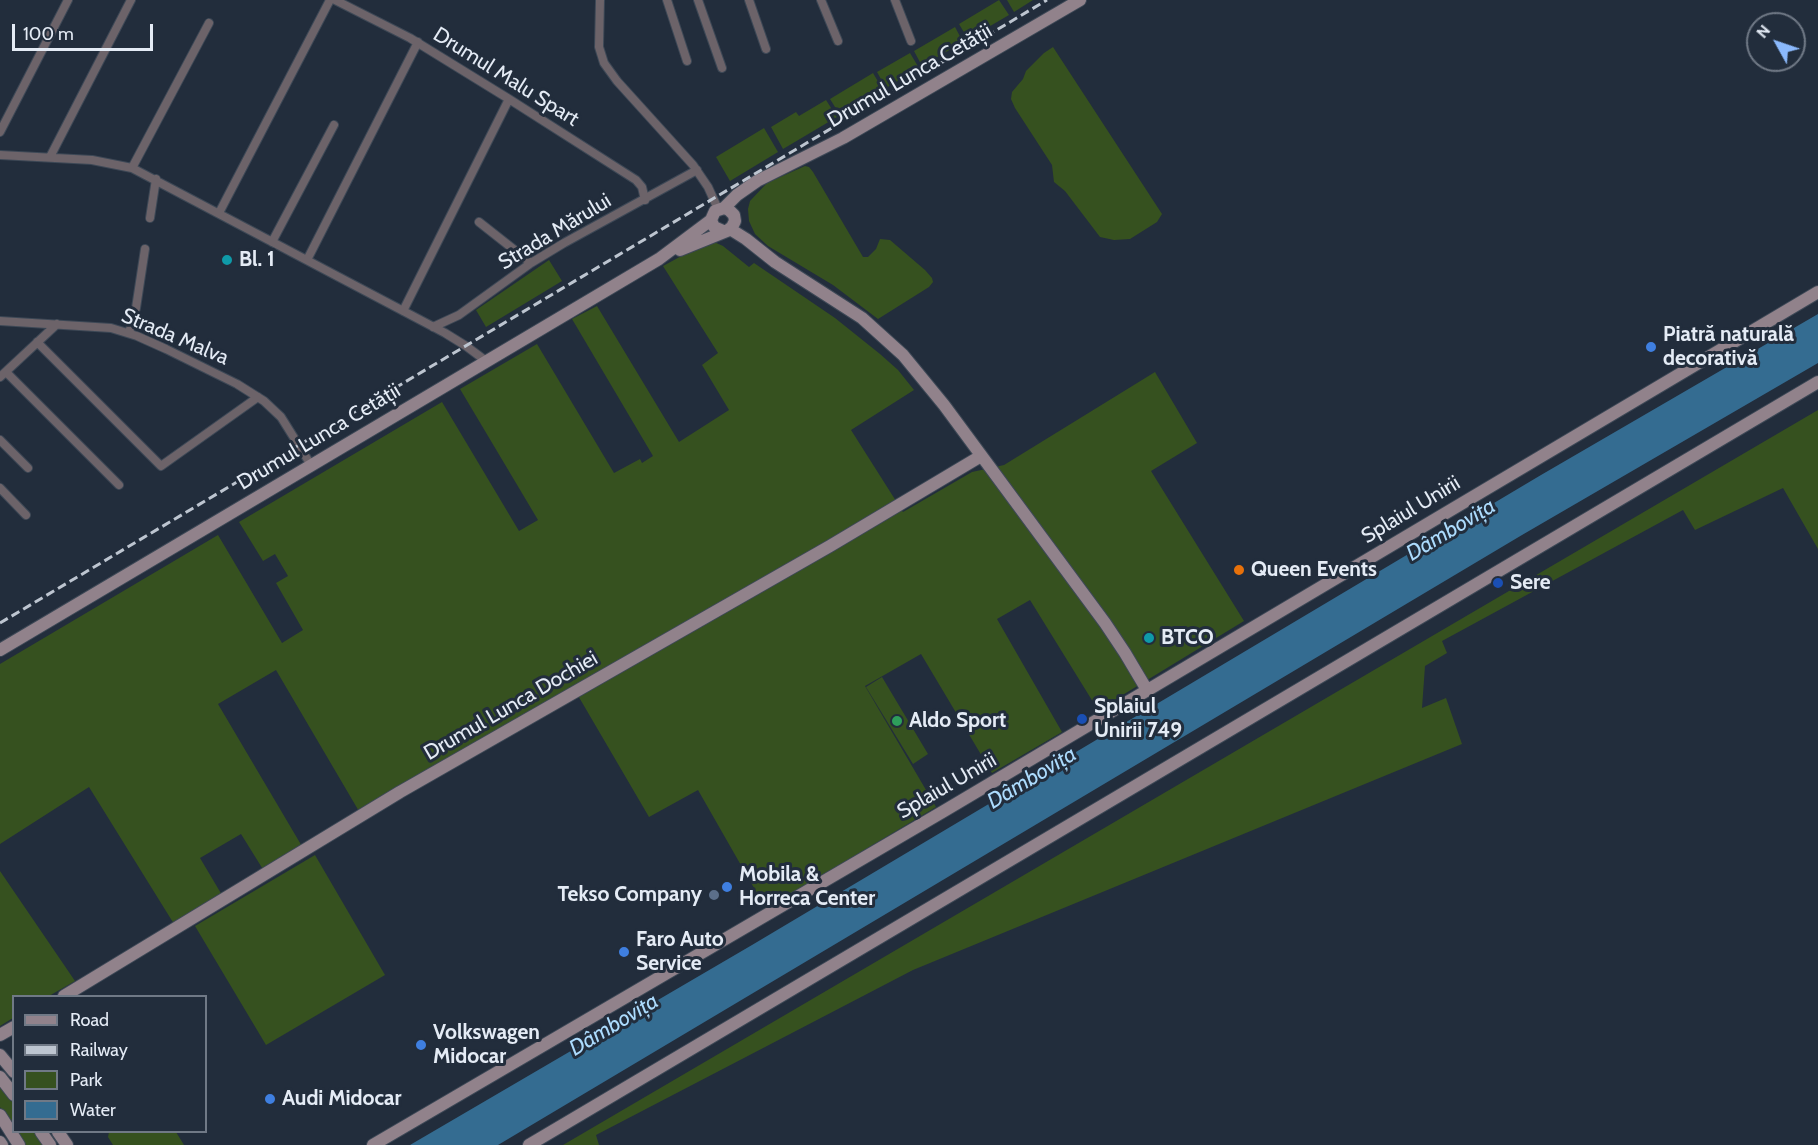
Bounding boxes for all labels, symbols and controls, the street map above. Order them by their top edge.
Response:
scale bar [15,12,156,50]
north arrow [1746,12,1806,72]
street label: Drumul Lunca Cetății [823,19,997,133]
text: N [1752,21,1774,42]
street label: Drumul Malu Spart [428,22,584,132]
text: 100 m [23,23,74,45]
street label: Strada Mărului [494,188,616,276]
place label: Bl. 1 [239,247,275,273]
marker: Bl. 1 [220,253,234,267]
street label: Strada Malva [118,303,232,371]
place label: Piatră naturală decorativă [1663,322,1794,372]
marker: Piatră naturală decorativă [1644,340,1658,354]
street label: Drumul Lunca Cetății [233,378,405,496]
street label: Splaiul Unirii [1357,471,1465,549]
water label: Dâmbovița [1401,493,1501,567]
place label: Queen Events [1251,557,1377,583]
marker: Queen Events [1232,563,1246,577]
place label: Sere [1510,570,1551,596]
marker: Sere [1491,576,1505,590]
place label: BTCO [1161,625,1214,651]
marker: BTCO [1142,631,1156,645]
street label: Drumul Lunca Dochiei [420,646,602,766]
place label: Splaiul Unirii 749 [1094,694,1182,744]
place label: Aldo Sport [909,708,1006,734]
marker: Splaiul Unirii 749 [1075,712,1089,726]
marker: Aldo Sport [890,714,904,728]
water label: Dâmbovița [982,741,1082,815]
street label: Splaiul Unirii [893,747,1001,825]
place label: Mobila & Horreca Center [739,862,875,912]
marker: Mobila & Horreca Center [720,880,734,894]
place label: Tekso Company [558,882,702,908]
marker: Tekso Company [707,888,721,902]
place label: Faro Auto Service [636,927,724,977]
marker: Faro Auto Service [617,945,631,959]
water label: Dâmbovița [564,988,664,1062]
legend [12,995,207,1133]
text: Road [70,1009,109,1031]
place label: Volkswagen Midocar [433,1020,540,1070]
marker: Volkswagen Midocar [414,1038,428,1052]
text: Railway [70,1039,128,1061]
text: Park [70,1069,102,1091]
place label: Audi Midocar [282,1086,401,1112]
marker: Audi Midocar [263,1092,277,1106]
text: Water [70,1099,116,1121]

